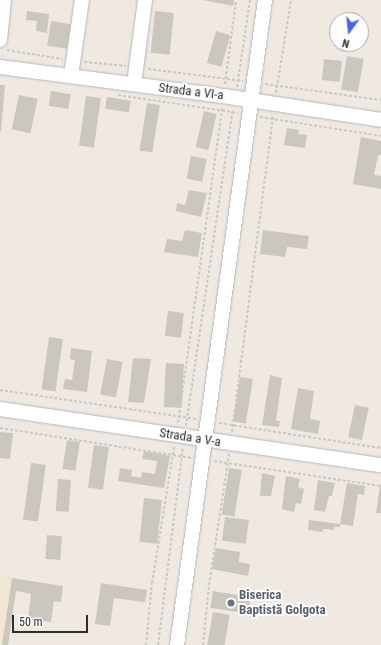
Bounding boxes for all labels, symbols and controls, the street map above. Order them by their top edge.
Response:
north arrow [329,12,369,52]
text: N [341,36,351,50]
street label: Strada a VI-a [158,80,224,104]
street label: Strada a V-a [158,425,222,451]
place label: Biserica Baptistă Golgota [239,588,326,619]
marker: Biserica Baptistă Golgota [226,598,236,608]
scale bar [14,607,90,633]
text: 50 m [19,615,43,629]

